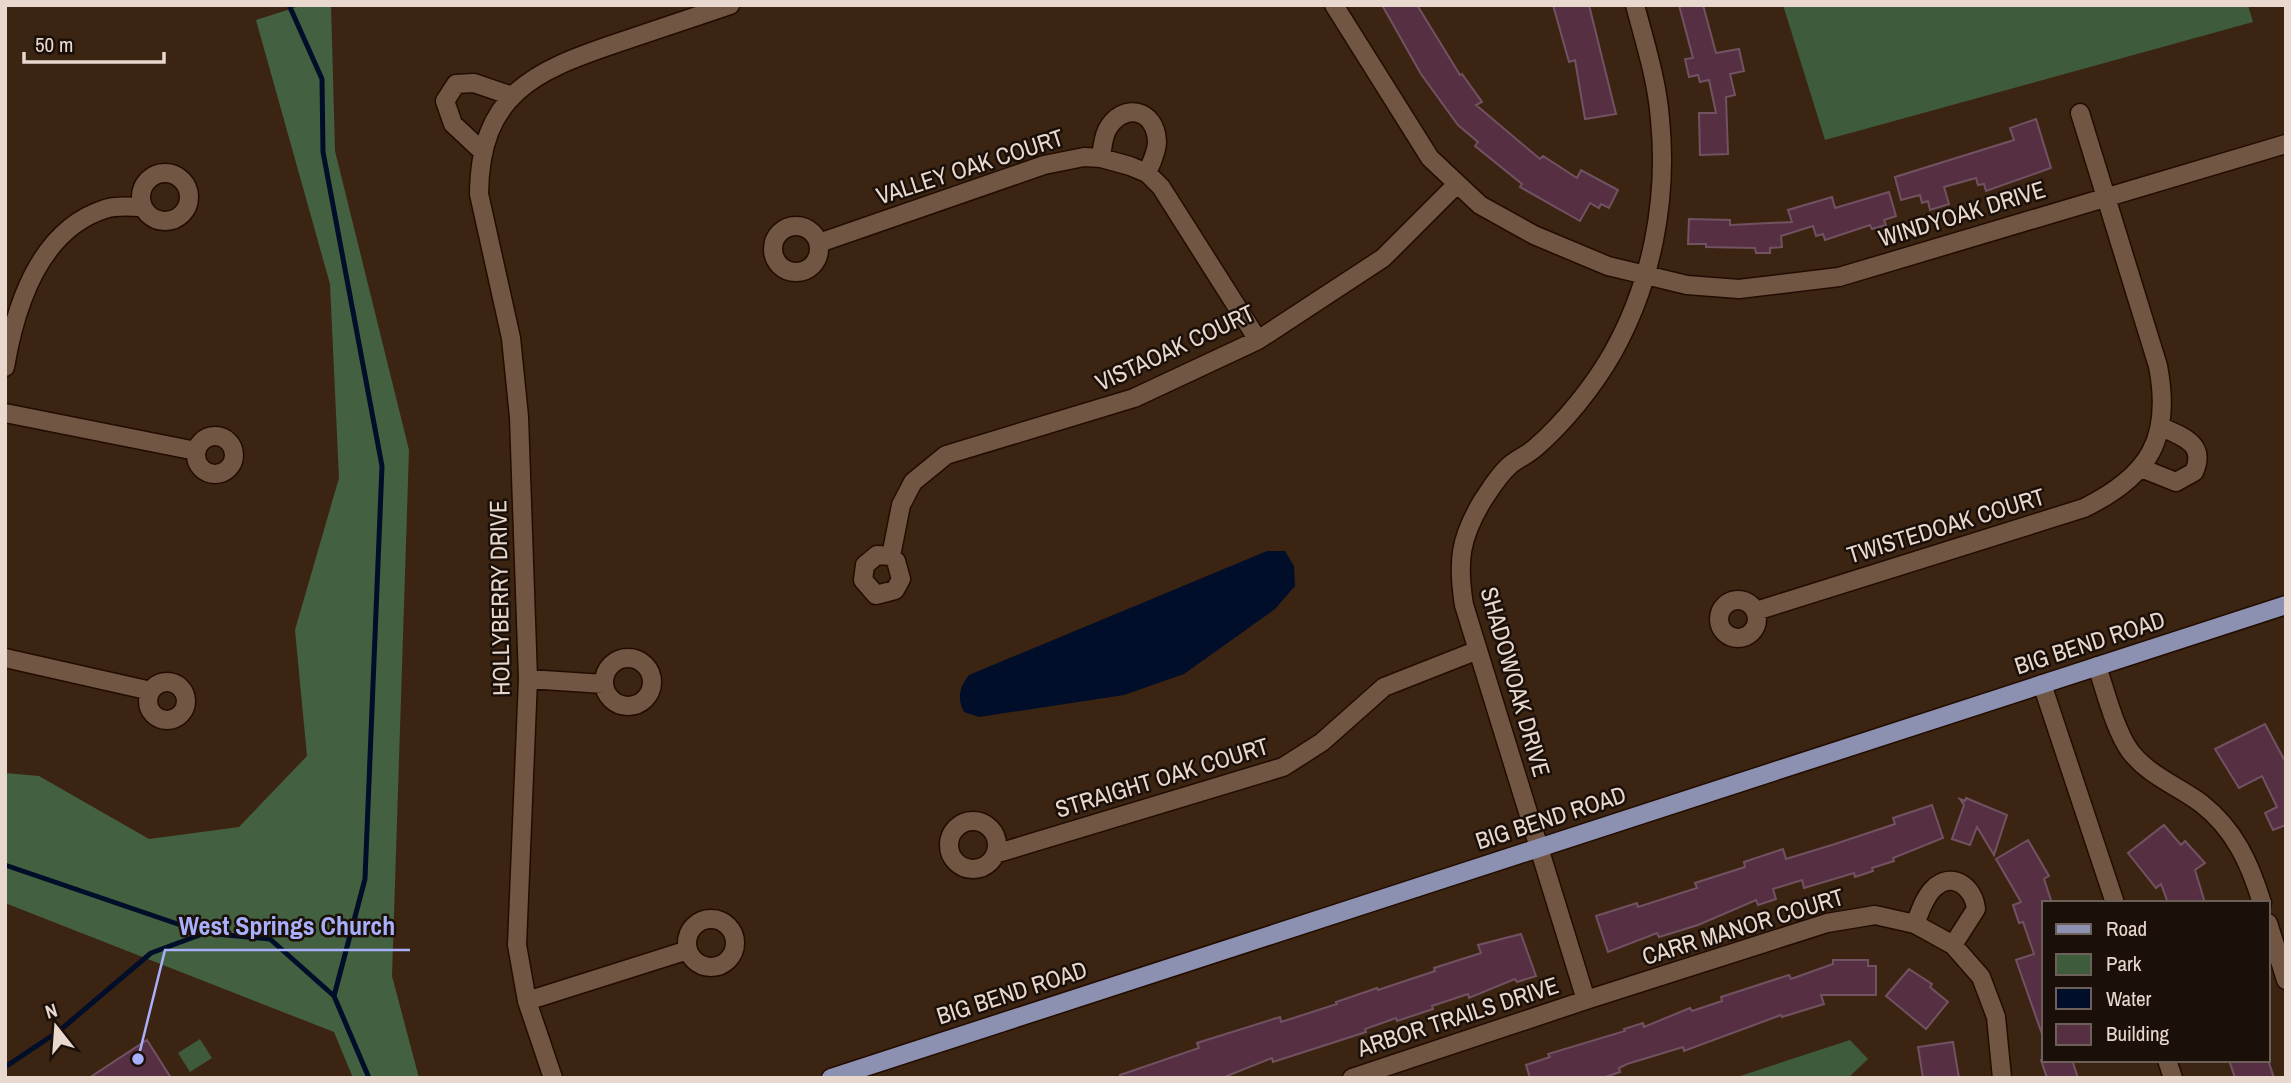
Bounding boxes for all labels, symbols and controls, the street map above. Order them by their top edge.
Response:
scale bar [24,21,164,65]
text: 50 m [35,30,73,59]
street label: VALLEY OAK COURT [872,121,1067,211]
street label: WINDYOAK DRIVE [1874,172,2049,254]
street label: VISTAOAK COURT [1090,296,1259,398]
street label: TWISTEDOAK COURT [1843,480,2049,570]
street label: HOLLYBERRY DRIVE [481,500,517,696]
street label: SHADOWOAK DRIVE [1474,583,1558,780]
street label: BIG BEND ROAD [2010,603,2169,681]
street label: STRAIGHT OAK COURT [1051,729,1272,825]
street label: BIG BEND ROAD [1471,778,1630,856]
street label: CARR MANOR COURT [1638,880,1848,972]
legend [2042,901,2270,1062]
callout: West Springs Church [165,903,410,950]
text: West Springs Church [179,908,395,943]
text: Road [2106,914,2147,943]
text: Park [2106,949,2142,978]
street label: BIG BEND ROAD [932,953,1091,1031]
street label: ARBOR TRAILS DRIVE [1352,968,1562,1064]
text: Water [2106,984,2152,1013]
north arrow [21,992,91,1062]
text: N [42,997,60,1025]
text: Building [2106,1019,2170,1048]

